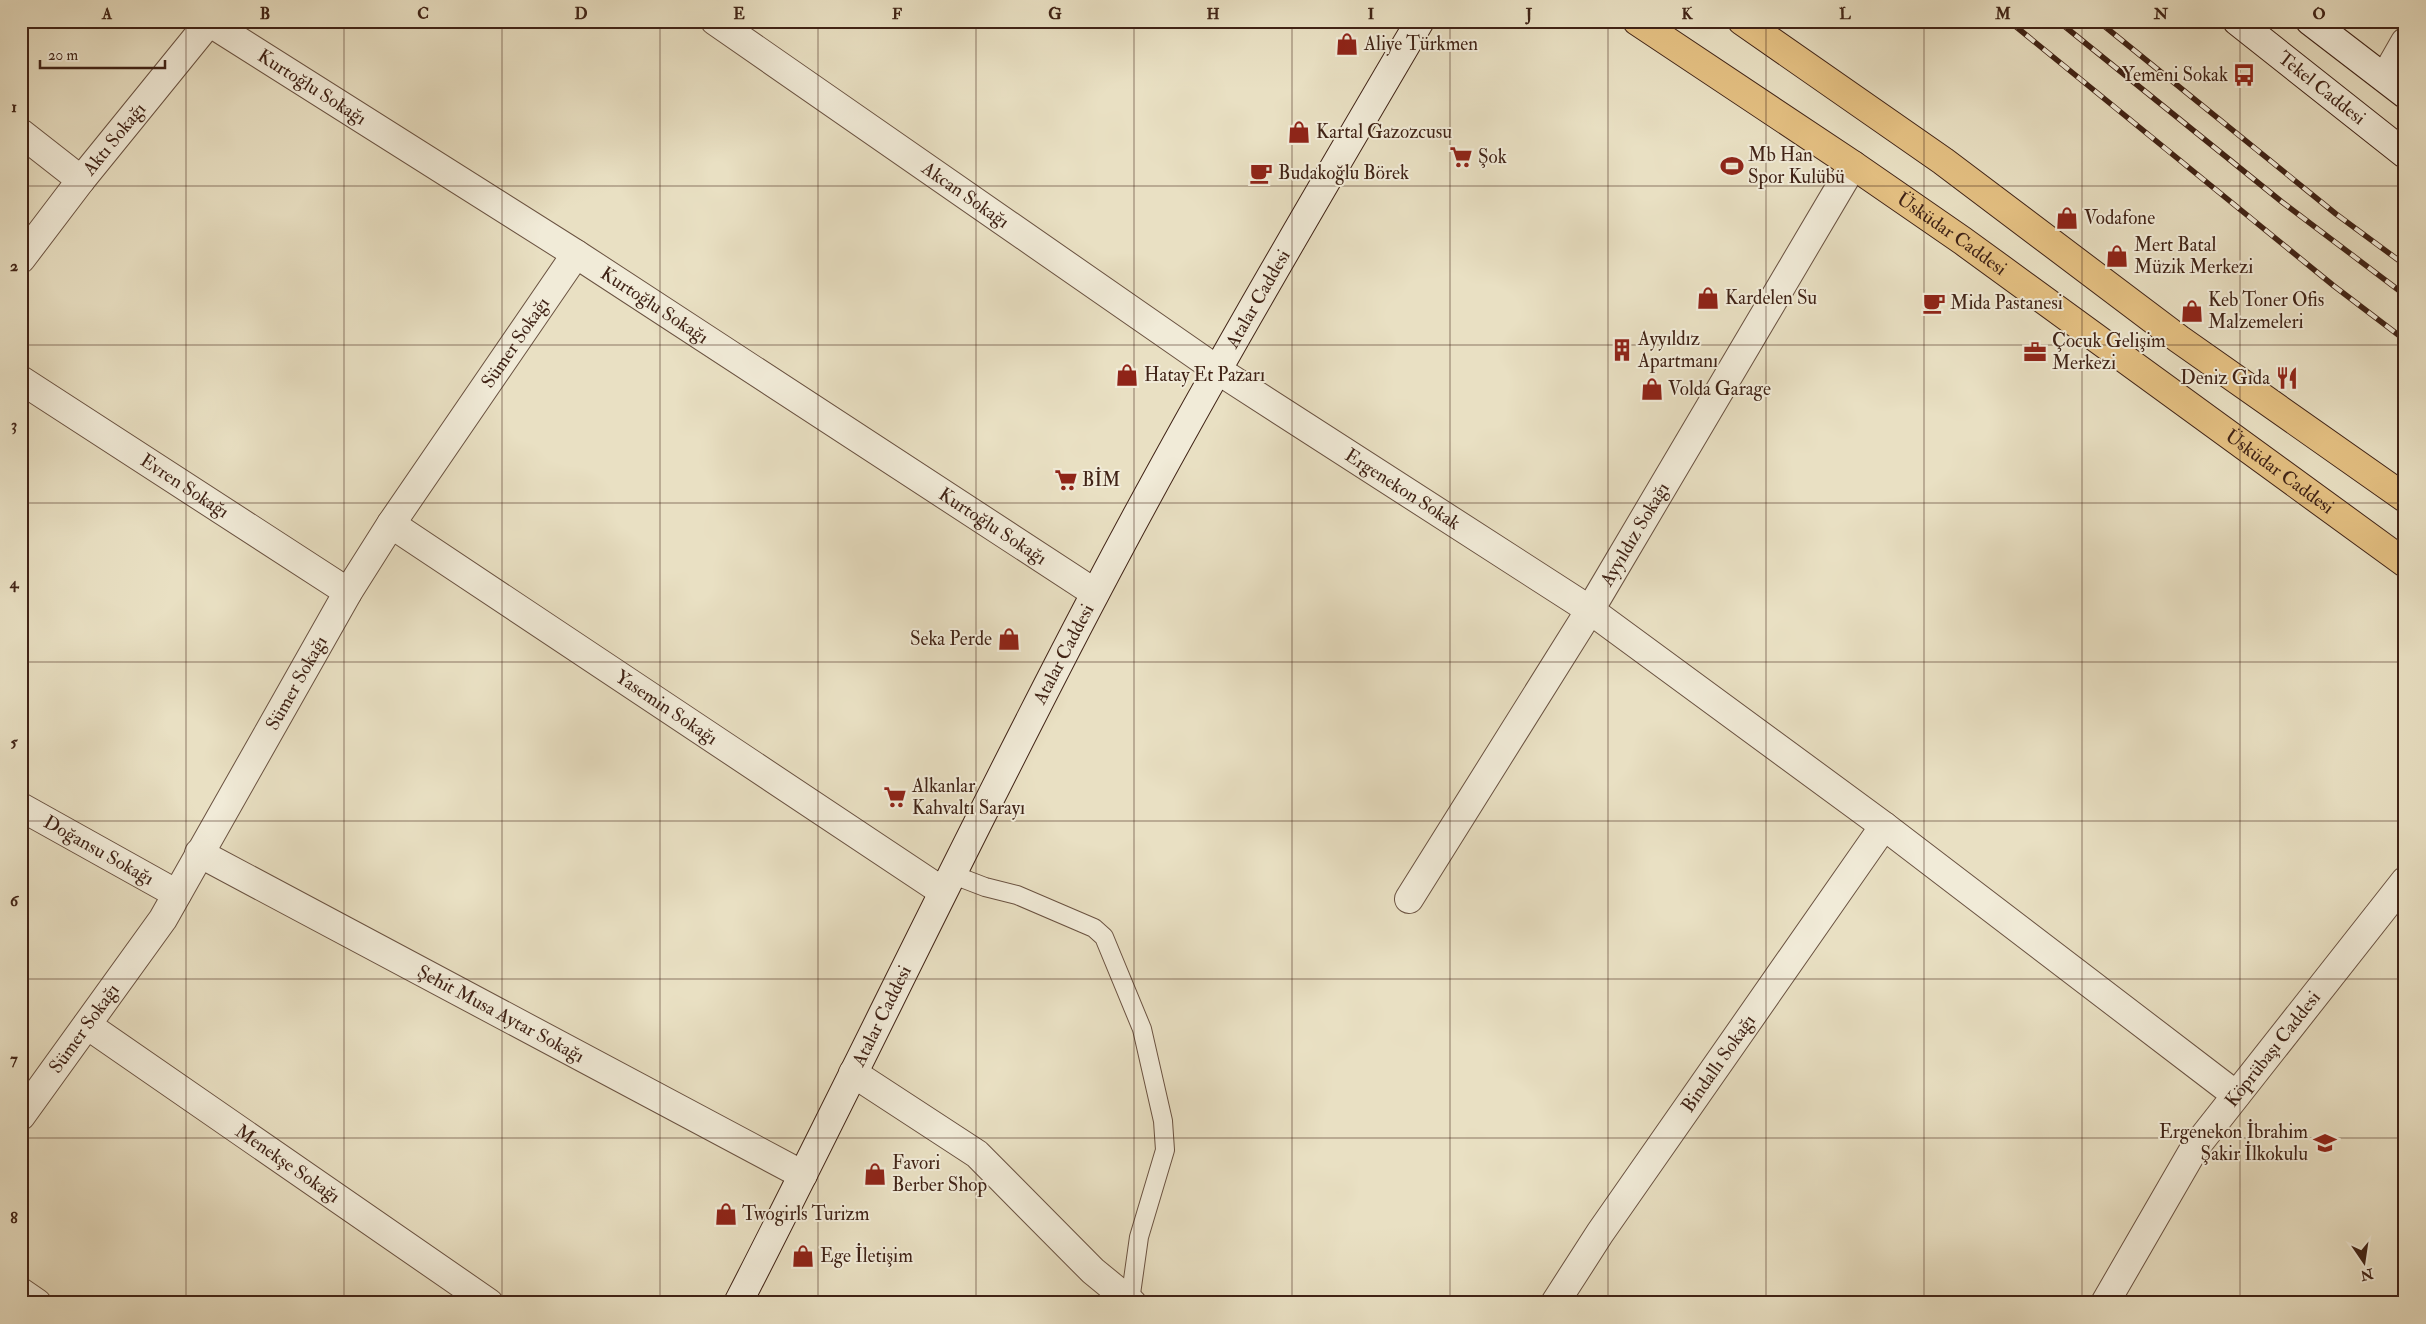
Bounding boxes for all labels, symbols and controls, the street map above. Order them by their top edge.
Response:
text: A [101,4,113,24]
text: B [260,4,270,24]
text: C [417,4,429,24]
text: D [574,4,588,24]
text: E [733,4,745,24]
text: F [892,4,902,24]
text: G [1048,4,1062,24]
text: H [1206,4,1220,24]
text: I [1368,4,1375,24]
text: J [1525,4,1533,25]
text: K [1681,4,1693,24]
text: L [1839,4,1851,24]
text: M [1994,4,2011,24]
text: N [2153,4,2169,24]
text: O [2312,4,2326,24]
shop icon: Aliye Türkmen [1334,31,1360,57]
place label: Aliye Türkmen [1363,32,1478,56]
scale bar [40,38,165,70]
street label: Kurtoğlu Sokağı [253,44,371,130]
text: 20 m [48,46,78,65]
street label: Tekel Caddesi [2273,46,2370,130]
bus stop icon: Yemeni Sokak [2231,62,2257,88]
place label: Yemeni Sokak [2122,63,2228,87]
text: 1 [11,97,17,117]
street label: Aktı Sokağı [77,98,151,181]
shop icon: Kartal Gazozcusu [1286,119,1312,145]
place label: Kartal Gazozcusu [1316,120,1452,144]
place label: Mb Han Spor Kulübü [1748,143,1845,190]
supermarket icon: Şok [1448,144,1474,170]
place label: Şok [1478,145,1507,169]
sports icon: Mb Han Spor Kulübü [1719,153,1745,179]
street label: Akcan Sokağı [916,156,1014,234]
cafe icon: Budakoğlu Börek [1248,160,1274,186]
place label: Budakoğlu Börek [1278,161,1409,185]
street label: Üsküdar Caddesi [1892,187,2011,281]
shop icon: Vodafone [2054,205,2080,231]
place label: Vodafone [2084,206,2155,230]
place label: Mert Batal Müzik Merkezi [2134,233,2253,279]
shop icon: Mert Batal Müzik Merkezi [2104,243,2130,269]
street label: Atalar Caddesi [1220,245,1296,353]
text: 2 [10,256,18,276]
street label: Kurtoğlu Sokağı [596,261,713,349]
shop icon: Kardelen Su [1695,285,1721,311]
place label: Kardelen Su [1725,286,1817,310]
place label: Keb Toner Ofis Malzemeleri [2208,288,2324,334]
cafe icon: Mida Pastanesi [1921,290,1947,316]
place label: Mida Pastanesi [1950,291,2063,315]
street label: Sümer Sokağı [476,292,555,393]
shop icon: Keb Toner Ofis Malzemeleri [2179,298,2205,324]
place label: Ayyıldız Apartmanı [1637,327,1718,374]
place label: Çocuk Gelişim Merkezi [2052,329,2166,375]
building icon: Ayyıldız Apartmanı [1609,337,1635,363]
office icon: Çocuk Gelişim Merkezi [2022,339,2048,365]
shop icon: Hatay Et Pazarı [1114,362,1140,388]
place label: Hatay Et Pazarı [1144,363,1265,387]
restaurant icon: Deniz Gıda [2274,365,2300,391]
place label: Deniz Gıda [2180,366,2270,390]
shop icon: Volda Garage [1639,376,1665,402]
place label: Volda Garage [1668,377,1771,401]
text: 3 [11,415,17,435]
street label: Üsküdar Caddesi [2220,424,2339,519]
street label: Ergenekon Sokak [1340,443,1465,535]
street label: Evren Sokağı [136,449,234,524]
supermarket icon: BİM [1053,467,1079,493]
place label: BİM [1082,467,1121,492]
street label: Ayyıldız Sokağı [1594,478,1675,591]
street label: Kurtoğlu Sokağı [934,482,1051,570]
text: 4 [9,573,20,593]
street label: Atalar Caddesi [1027,600,1100,709]
shop icon: Seka Perde [996,626,1022,652]
place label: Seka Perde [910,627,992,651]
street label: Sümer Sokağı [260,631,333,735]
street label: Yasemin Sokağı [611,665,722,750]
text: 5 [10,732,18,752]
place label: Alkanlar Kahvaltı Sarayı [911,774,1025,820]
supermarket icon: Alkanlar Kahvaltı Sarayı [882,784,908,810]
street label: Doğansu Sokağı [39,810,158,891]
text: 6 [10,891,20,911]
street label: Şehit Musa Aytar Sokağı [413,960,588,1068]
street label: Atalar Caddesi [846,962,917,1071]
street label: Sümer Sokağı [44,979,125,1078]
street label: Köprübaşı Caddesi [2220,986,2326,1112]
street label: Bindallı Sokağı [1676,1010,1761,1117]
text: 7 [10,1049,18,1069]
street label: Menekşe Sokağı [231,1119,345,1208]
place label: Ergenekon İbrahim Şakir İlkokulu [2159,1119,2308,1166]
school or university icon: Ergenekon İbrahim Şakir İlkokulu [2312,1130,2338,1156]
place label: Favori Berber Shop [892,1151,987,1198]
shop icon: Favori Berber Shop [862,1161,888,1187]
shop icon: Twogirls Turizm [713,1201,739,1227]
place label: Twogirls Turizm [742,1202,870,1226]
text: 8 [10,1208,18,1228]
north arrow [2338,1236,2388,1286]
shop icon: Ege İletişim [790,1243,816,1269]
place label: Ege İletişim [820,1243,913,1268]
text: N [2358,1264,2376,1284]

